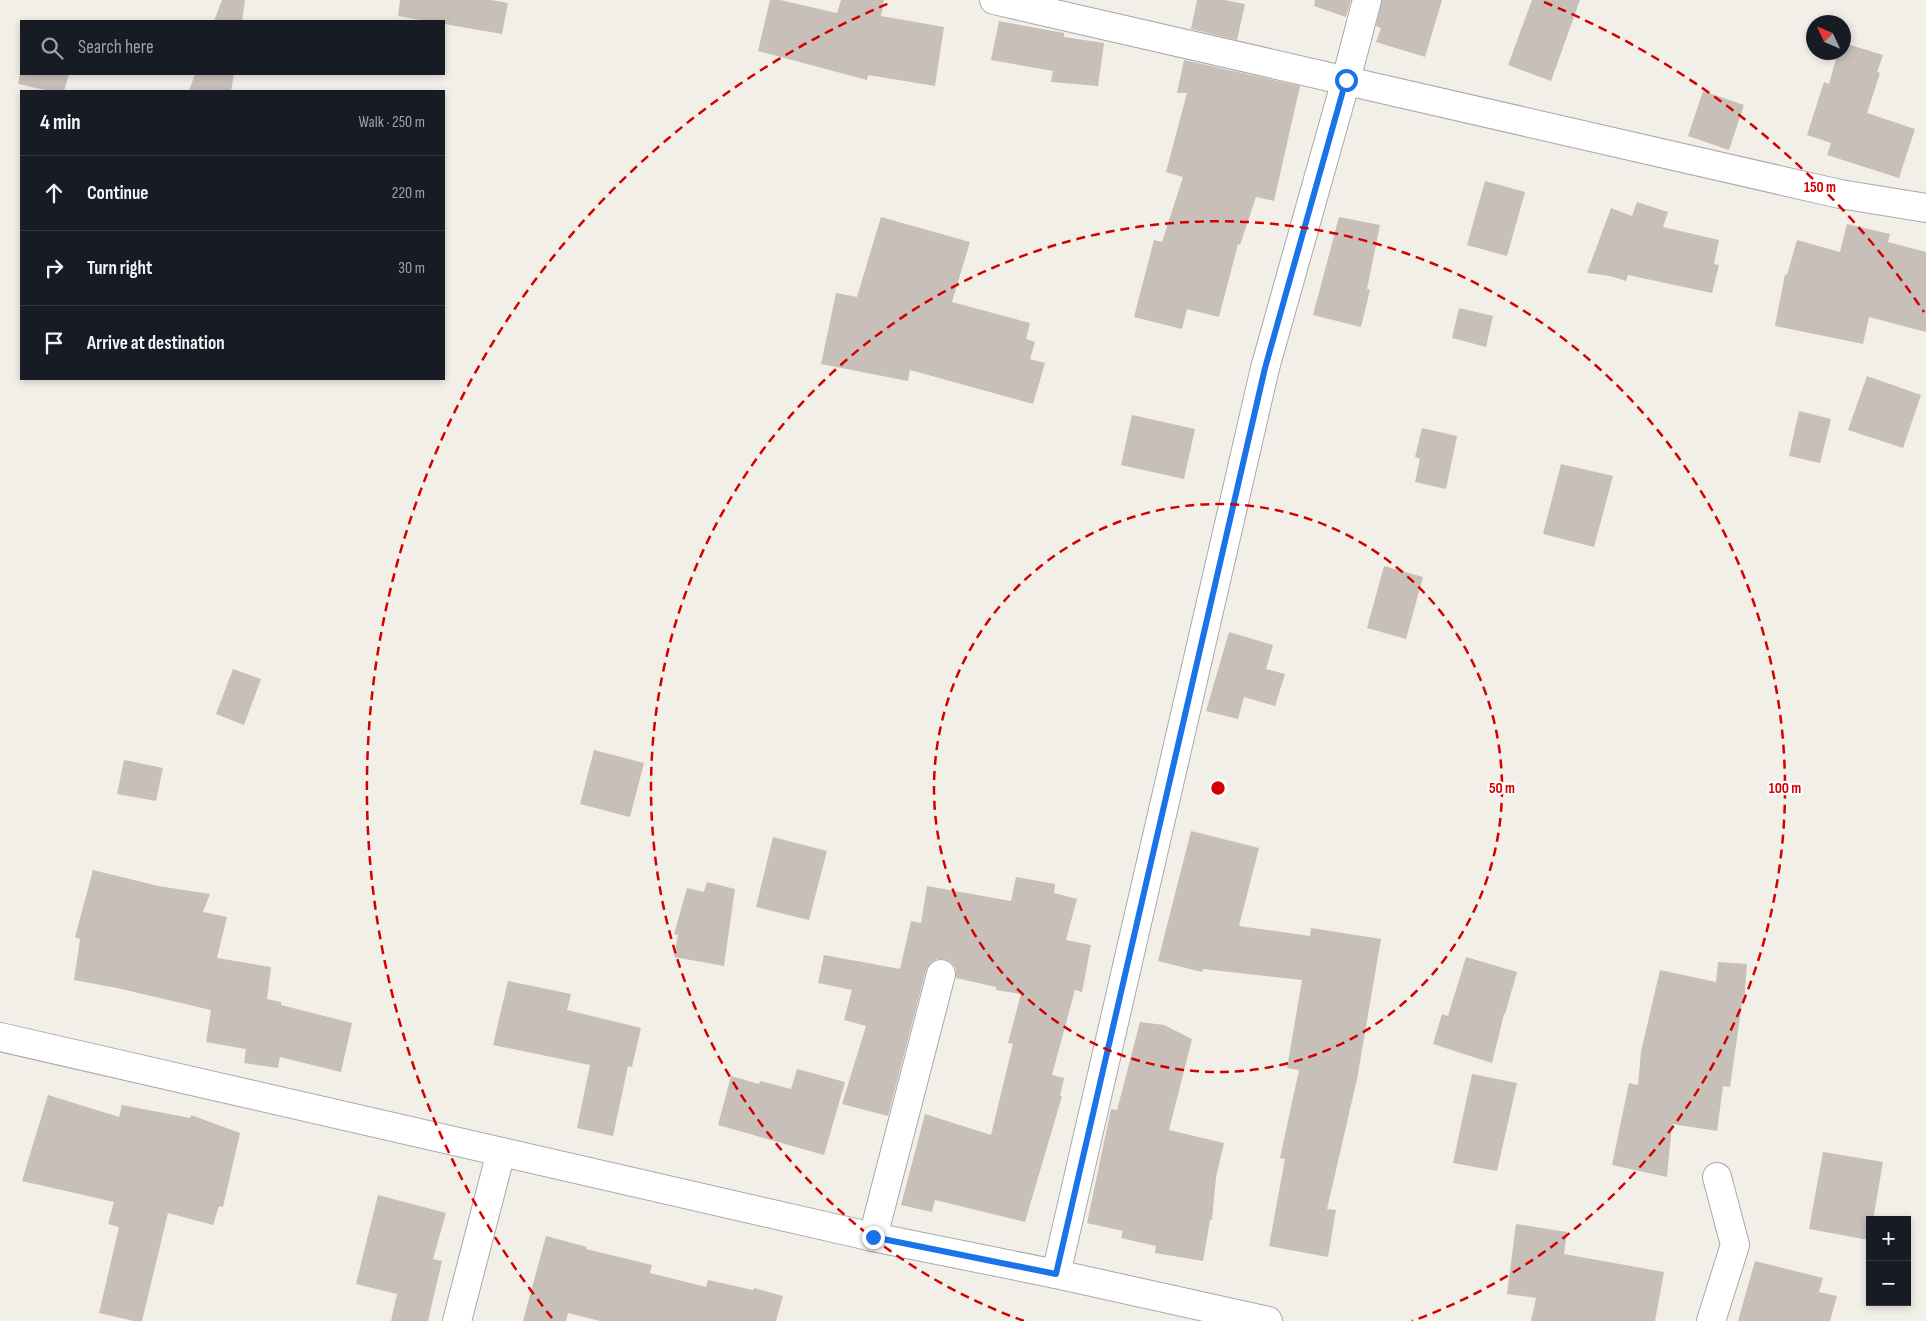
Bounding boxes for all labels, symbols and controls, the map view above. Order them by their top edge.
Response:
north arrow [1806,15,1851,60]
search box [20,20,445,75]
icon: search [38,34,66,62]
text: Search here [78,36,154,59]
route start [1335,69,1358,92]
text: 4 min [40,110,81,135]
text: Walk · 250 m [359,113,425,132]
text: 150 m [1804,178,1836,197]
icon: ahead [40,179,68,207]
text: Continue [87,182,148,205]
text: 220 m [392,184,425,203]
icon: right [40,254,68,282]
text: Turn right [87,257,152,280]
text: 30 m [398,259,425,278]
icon: arrive [40,329,68,357]
text: Arrive at destination [87,332,225,355]
centre of rings [1209,779,1227,797]
text: 50 m [1489,779,1515,798]
text: 100 m [1769,779,1801,798]
map controls [1866,1216,1911,1306]
button: + [1866,1216,1911,1261]
route end [862,1226,885,1249]
button: − [1866,1261,1911,1306]

